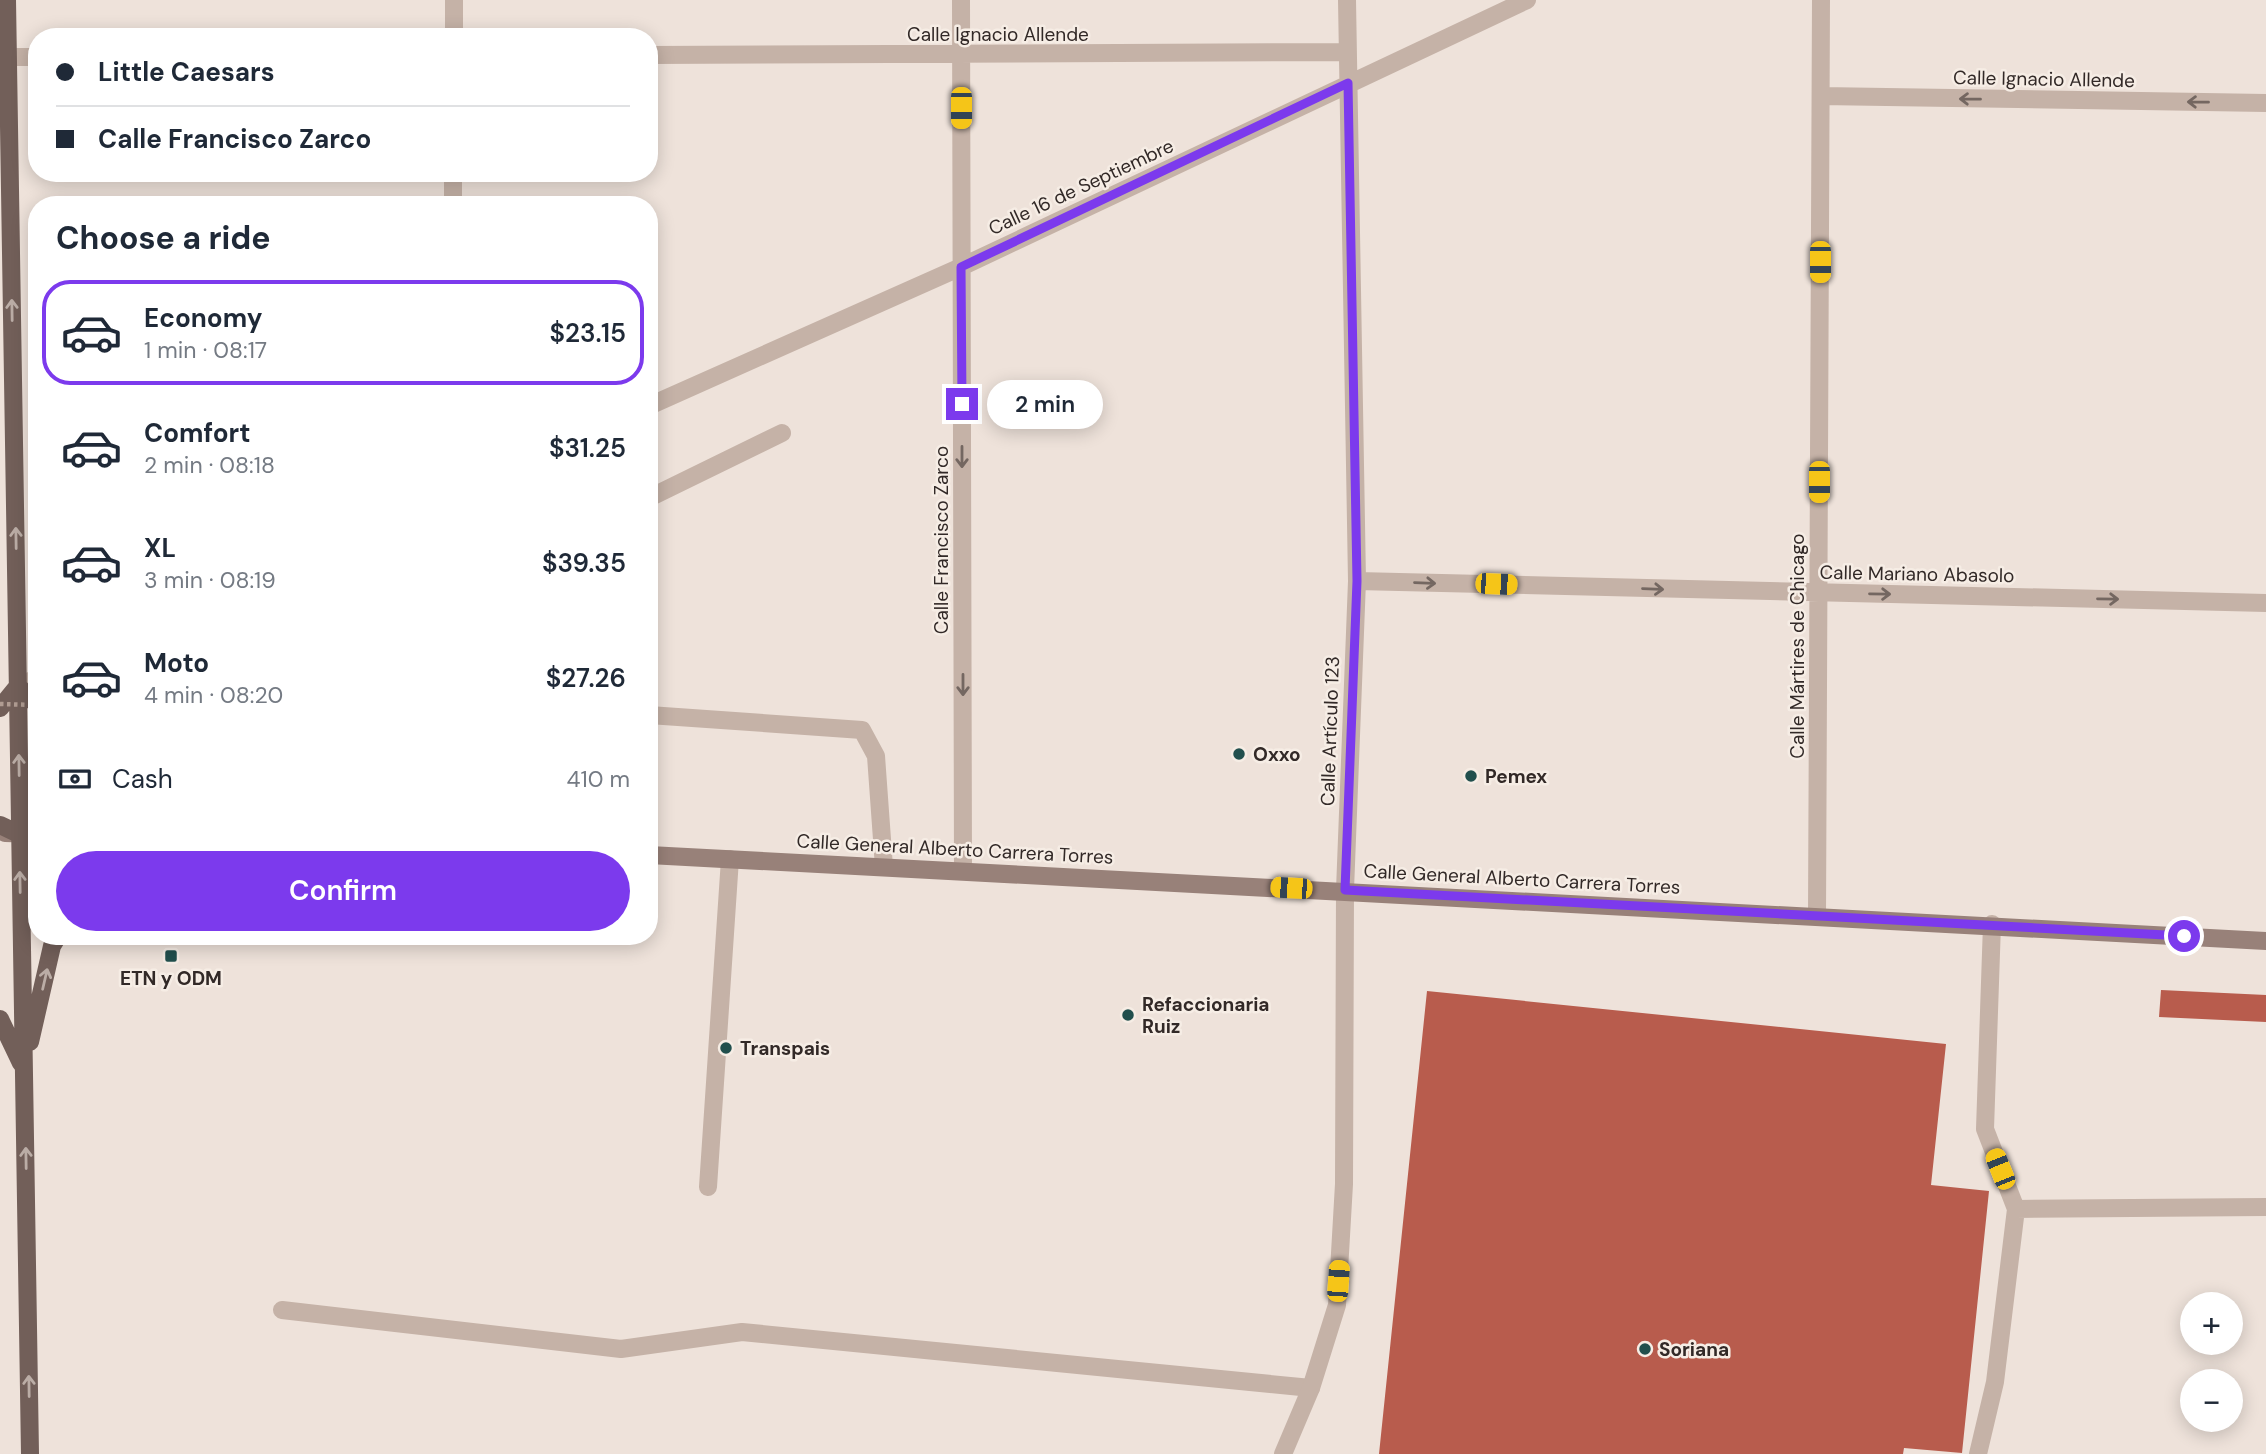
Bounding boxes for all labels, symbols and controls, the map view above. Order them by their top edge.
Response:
street label: Calle Ignacio Allende [907,22,1089,47]
text: Little Caesars [98,55,274,89]
street label: Calle Ignacio Allende [1953,65,2135,93]
car [951,87,972,129]
one-way arrow [1959,92,1982,105]
one-way arrow [2187,95,2210,109]
text: Calle Francisco Zarco [98,122,371,156]
street label: Calle 16 de Septiembre [984,133,1178,241]
text: Choose a ride [56,217,271,259]
car [1810,241,1831,283]
one-way arrow [6,299,19,322]
icon: car [60,301,123,364]
text: Economy [144,301,262,335]
text: $23.15 [549,316,626,350]
text: 1 min · 08:17 [144,335,267,365]
callout: 2 min [986,380,1102,428]
route end [946,388,978,420]
text: 2 min [1015,389,1075,419]
icon: car [60,416,123,479]
text: Comfort [144,416,250,450]
text: $31.25 [549,431,626,465]
street label: Calle Francisco Zarco [929,446,954,634]
one-way arrow [955,446,969,469]
text: 2 min · 08:18 [144,450,275,480]
car [1809,461,1830,503]
one-way arrow [9,527,23,550]
icon: car [60,531,123,594]
text: XL [144,531,176,565]
street label: Calle Mártires de Chicago [1785,533,1810,759]
text: $39.35 [542,546,626,580]
street label: Calle Mariano Abasolo [1819,560,2015,588]
text: 3 min · 08:19 [144,565,276,595]
car [1475,573,1518,595]
one-way arrow [1414,576,1437,589]
one-way arrow [1641,582,1664,595]
one-way arrow [1868,587,1891,601]
one-way arrow [2096,592,2119,606]
icon: car [60,646,123,709]
text: Moto [144,646,209,680]
street label: Calle Artículo 123 [1315,656,1345,806]
text: $27.26 [546,661,626,695]
one-way arrow [956,673,970,696]
text: 4 min · 08:20 [144,680,283,710]
place label: Oxxo [1253,742,1301,767]
marker: Oxxo [1231,746,1247,762]
one-way arrow [12,754,25,777]
icon: cash [56,760,94,798]
text: Cash [112,762,173,796]
text: 410 m [567,764,630,794]
place label: Pemex [1485,764,1547,789]
marker: Pemex [1463,768,1479,784]
street label: Calle General Alberto Carrera Torres [796,828,1114,870]
button: Confirm [56,851,630,931]
street label: Calle General Alberto Carrera Torres [1363,858,1681,900]
one-way arrow [14,871,27,894]
car [1270,876,1313,900]
route start [2168,920,2200,952]
marker: ETN y ODM [163,948,179,964]
place label: ETN y ODM [120,966,222,991]
one-way arrow [38,968,52,991]
place label: Refaccionaria Ruiz [1142,992,1270,1039]
marker: Refaccionaria Ruiz [1120,1007,1136,1023]
place label: Transpais [740,1036,830,1061]
marker: Transpais [718,1040,734,1056]
car [1983,1146,2018,1192]
one-way arrow [19,1147,32,1170]
car [1327,1259,1350,1303]
map controls [2180,1292,2243,1432]
button: + [2180,1292,2243,1355]
place label: Soriana [1659,1337,1729,1362]
marker: Soriana [1637,1341,1653,1357]
button: − [2180,1369,2243,1432]
one-way arrow [22,1375,36,1398]

